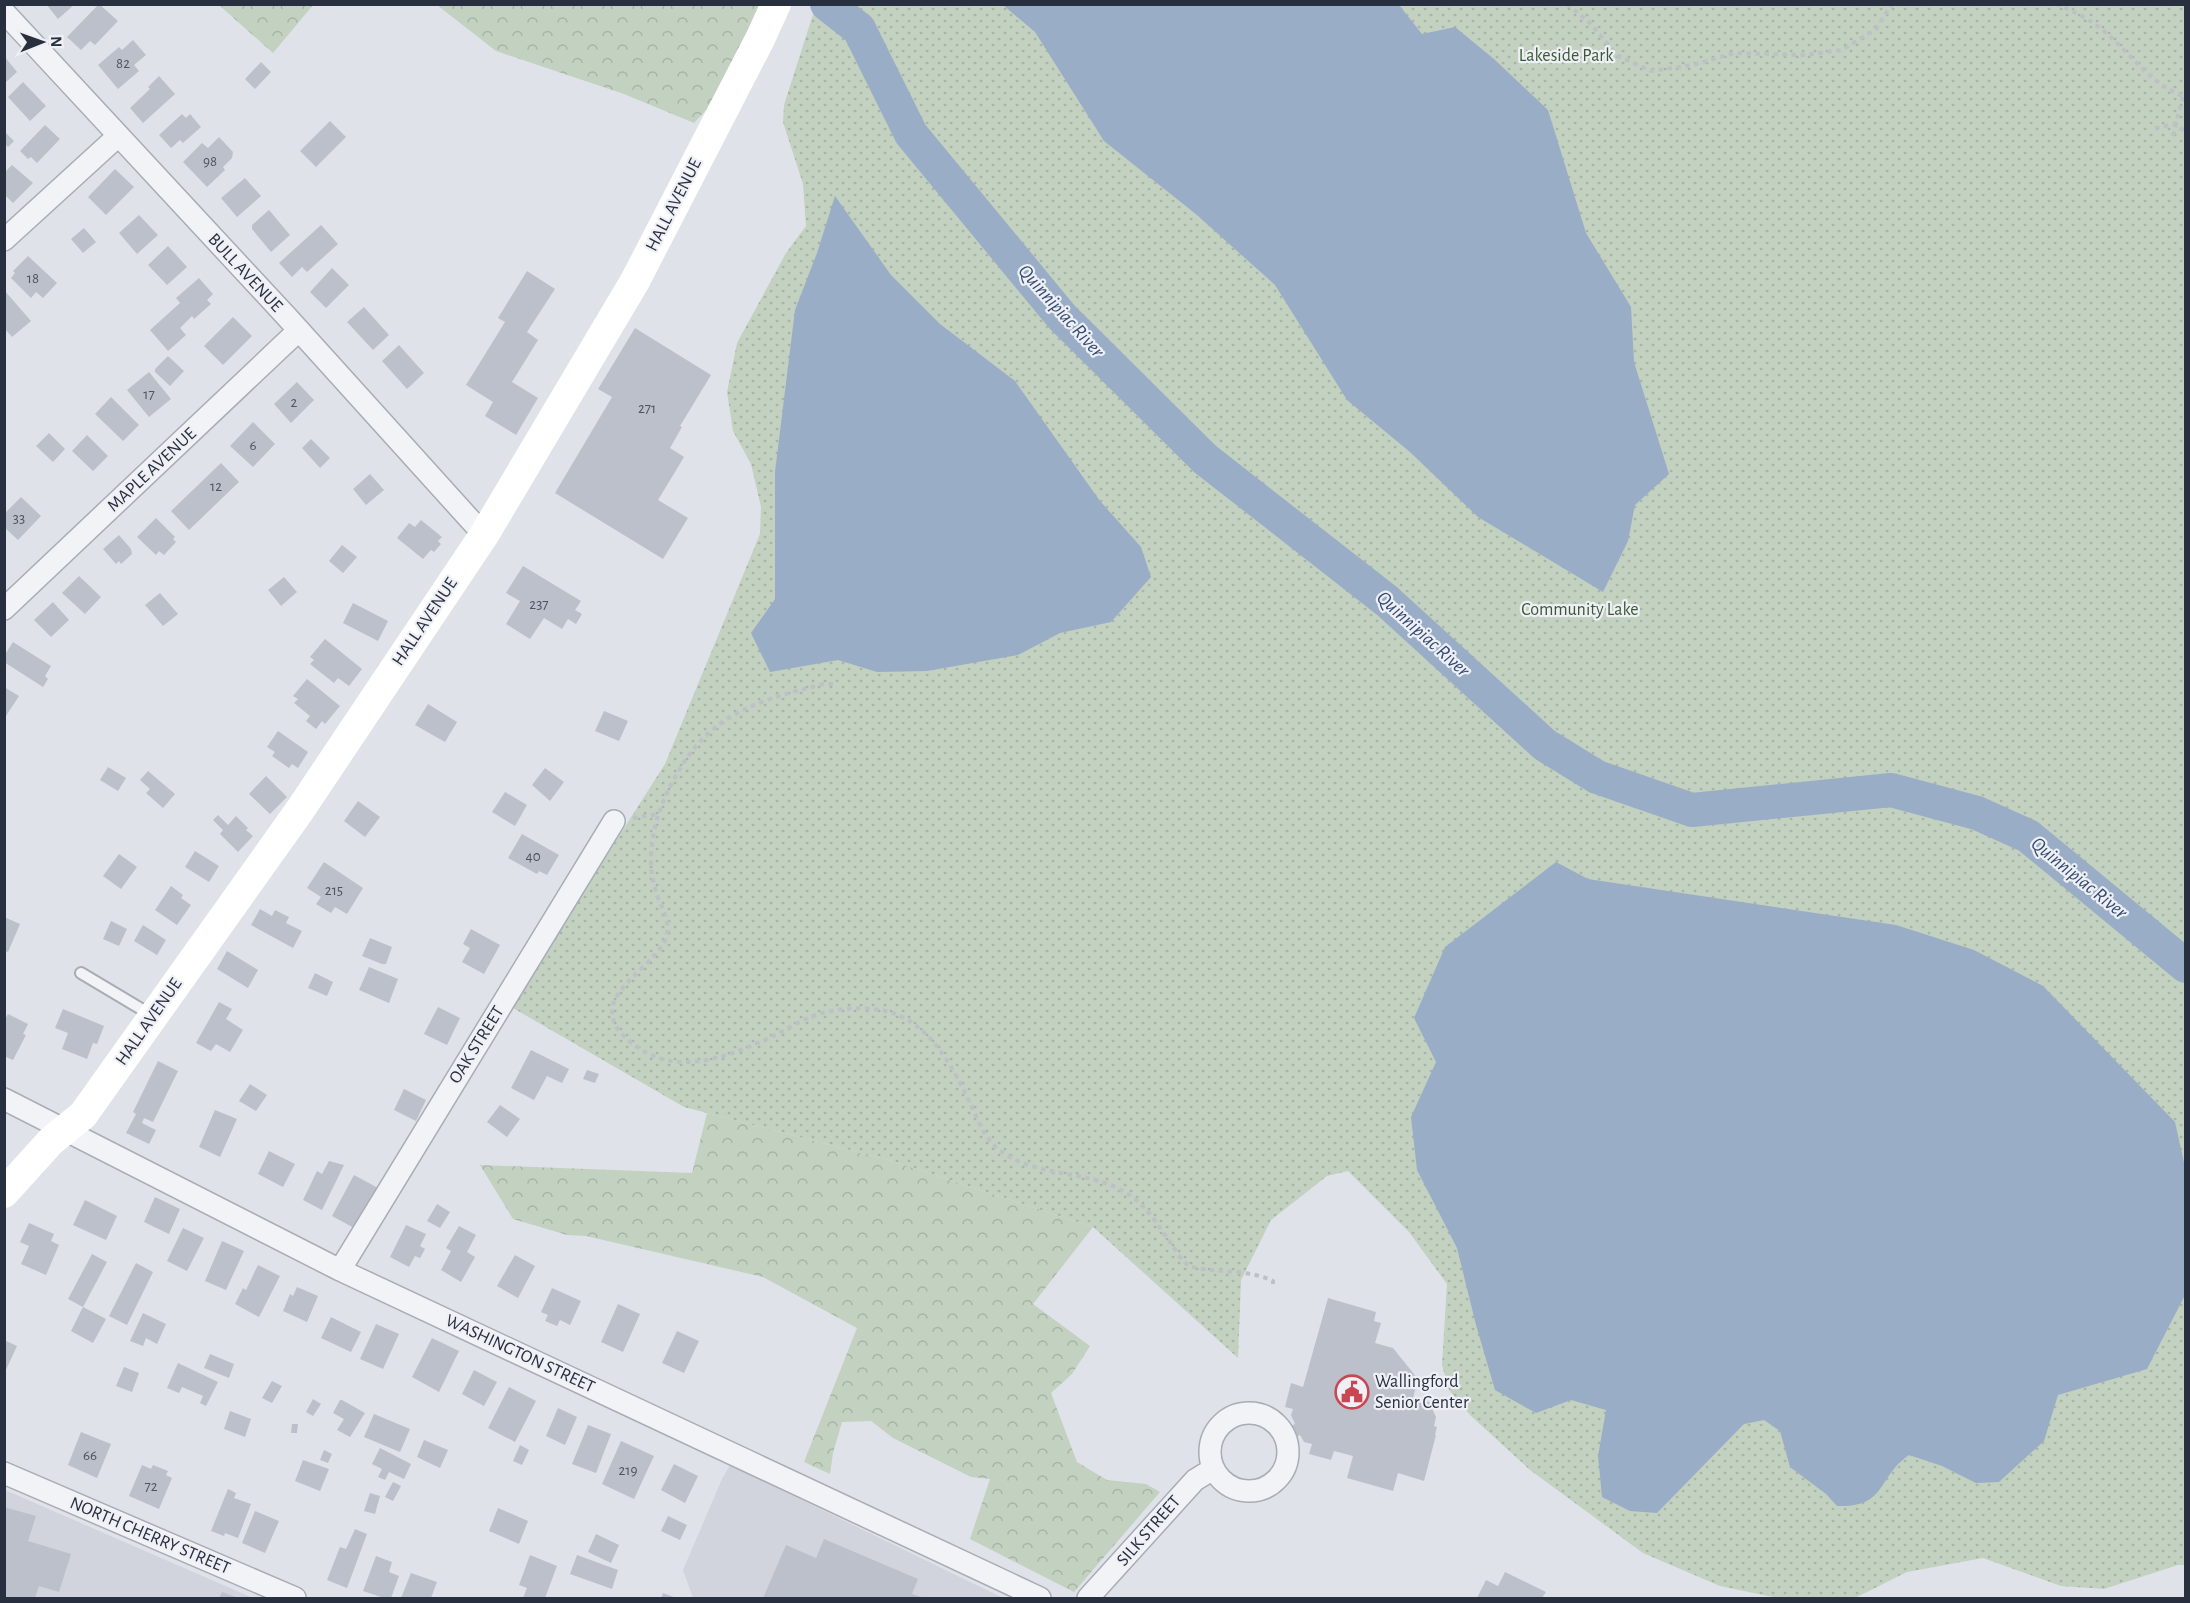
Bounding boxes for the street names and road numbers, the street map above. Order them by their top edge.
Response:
street label: HALL AVENUE [643,155,705,254]
street label: BULL AVENUE [204,230,286,316]
street label: MAPLE AVENUE [104,424,200,516]
street label: HALL AVENUE [389,575,461,669]
street label: HALL AVENUE [112,975,186,1069]
street label: OAK STREET [446,1003,508,1087]
street label: WASHINGTON STREET [443,1312,598,1397]
street label: SILK STREET [1114,1492,1184,1570]
street label: NORTH CHERRY STREET [67,1494,233,1578]

